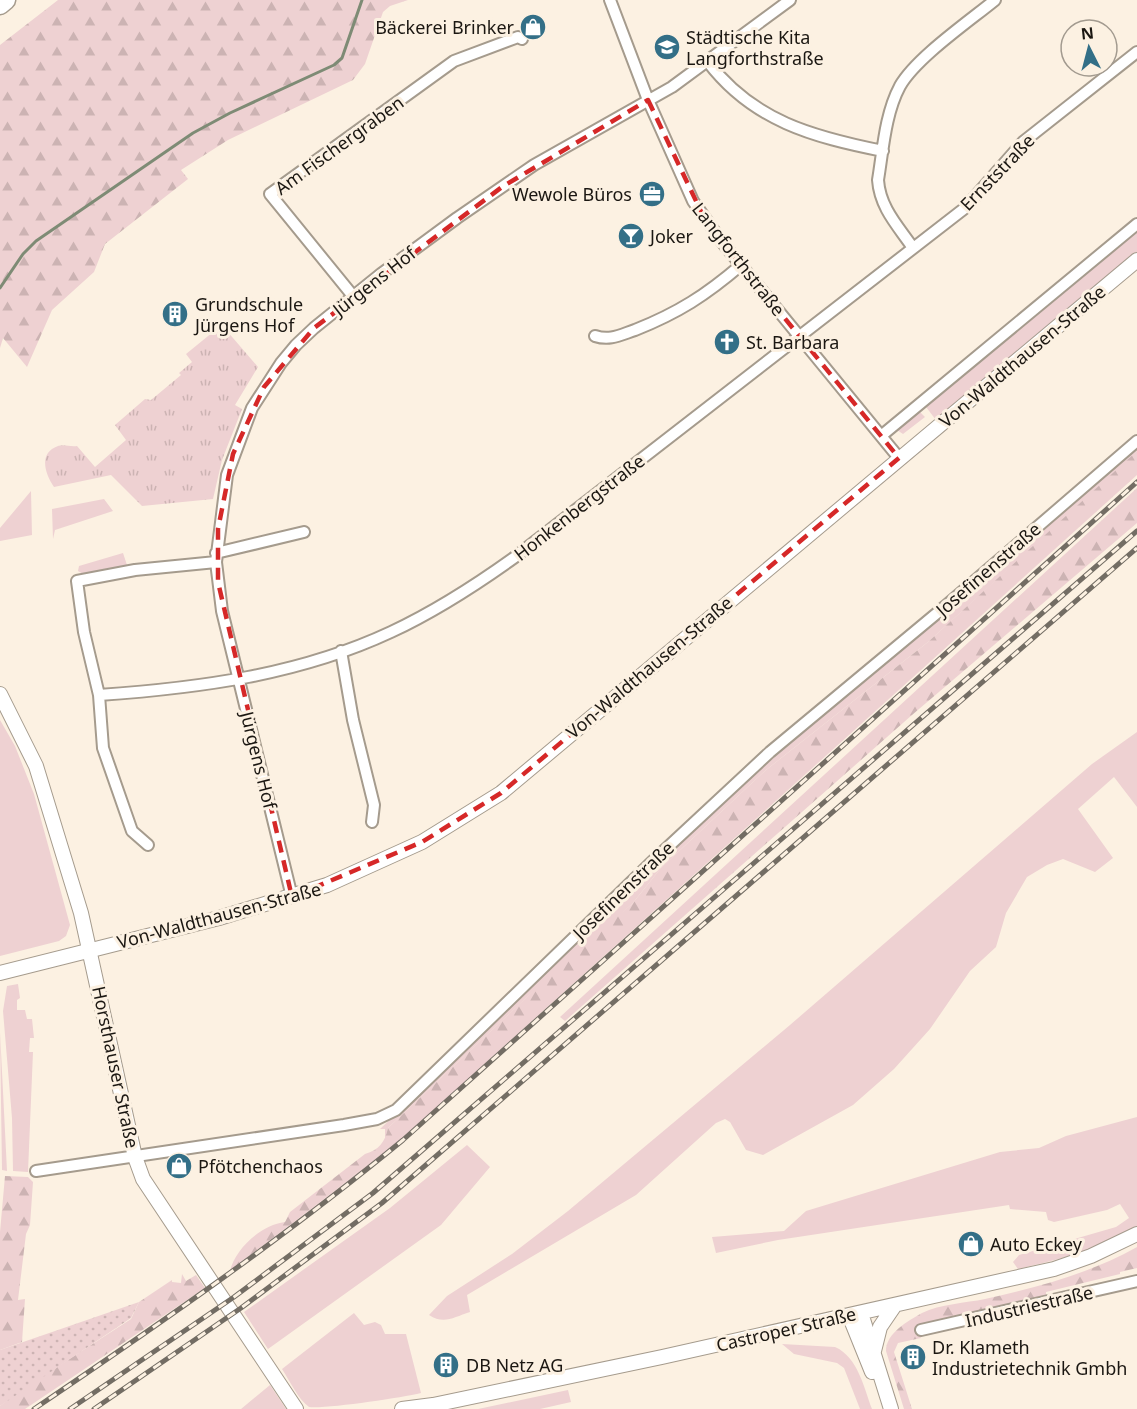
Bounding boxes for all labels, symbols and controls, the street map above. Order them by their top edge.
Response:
shop icon: Bäckerei Brinker [518,12,548,42]
place label: Bäckerei Brinker [375,15,515,39]
north arrow [1059,18,1119,78]
text: N [1080,21,1095,45]
place label: Städtische Kita Langforthstraße [686,25,824,70]
school or university icon: Städtische Kita Langforthstraße [652,32,682,62]
street label: Am Fischergraben [270,90,408,200]
street label: Ernststraße [955,129,1039,215]
office icon: Wewole Büros [637,179,667,209]
place label: Wewole Büros [512,182,632,206]
street label: Langforthstraße [687,197,791,321]
bar icon: Joker [616,221,646,251]
place label: Joker [648,224,694,248]
street label: Jürgens Hof [326,240,421,322]
street label: Von-Waldthausen-Straße [934,279,1110,433]
place label: Grundschule Jürgens Hof [193,292,303,337]
building icon: Grundschule Jürgens Hof [160,299,190,329]
church icon: St. Barbara [712,327,742,357]
place label: St. Barbara [746,330,839,354]
street label: Honkenbergstraße [509,448,649,566]
street label: Josefinenstraße [929,517,1046,623]
street label: Von-Waldthausen-Straße [561,590,737,744]
street label: Jürgens Hof [235,707,283,812]
street label: Josefinenstraße [566,836,679,946]
street label: Von-Waldthausen-Straße [114,876,324,954]
street label: Horsthauser Straße [87,984,145,1150]
shop icon: Pfötchenchaos [164,1151,194,1181]
place label: Pfötchenchaos [198,1154,323,1178]
shop icon: Auto Eckey [956,1229,986,1259]
place label: Auto Eckey [990,1232,1083,1256]
street label: Industriestraße [963,1280,1095,1332]
street label: Castroper Straße [714,1301,858,1357]
place label: Dr. Klameth Industrietechnik Gmbh [932,1335,1127,1380]
building icon: Dr. Klameth Industrietechnik Gmbh [898,1342,928,1372]
building icon: DB Netz AG [431,1350,461,1380]
place label: DB Netz AG [466,1353,563,1377]

